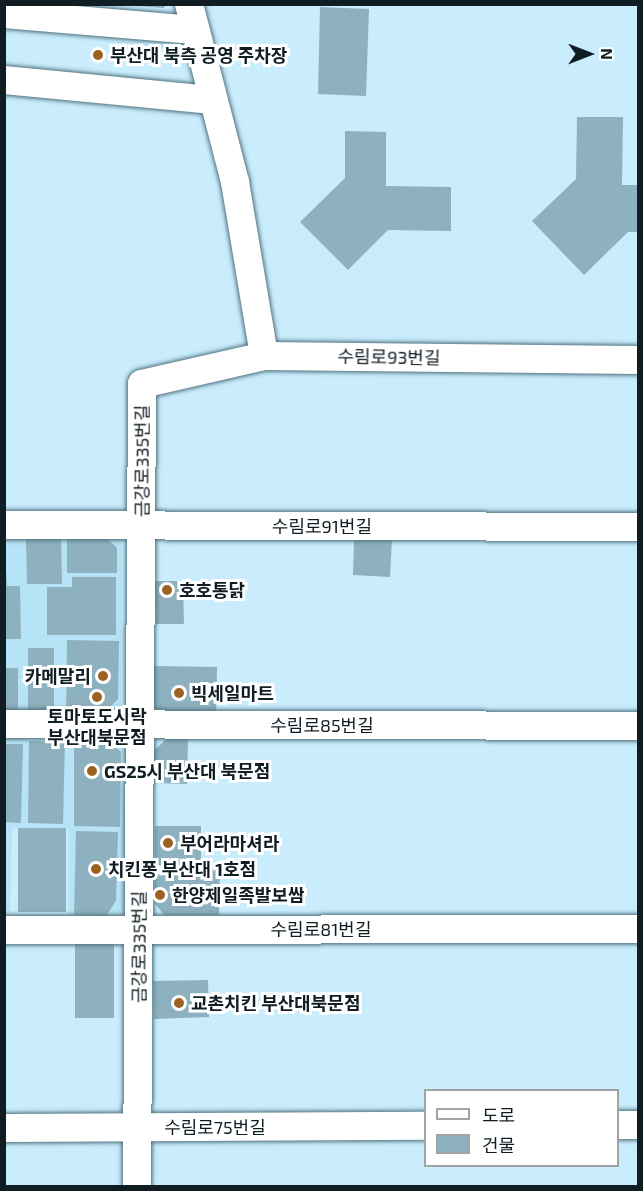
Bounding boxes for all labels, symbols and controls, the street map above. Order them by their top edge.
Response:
north arrow [559,24,619,84]
place label: 부산대 북측 공영 주차장 [110,44,287,66]
marker: 부산대 북측 공영 주차장 [91,48,105,62]
text: N [598,48,617,60]
street label: 수림로93번길 [337,345,441,369]
street label: 금강로335번길 [131,405,153,517]
street label: 수림로91번길 [272,515,372,537]
place label: 호호통닭 [179,579,245,601]
marker: 호호통닭 [160,583,174,597]
place label: 카메말리 [25,665,91,687]
marker: 카메말리 [96,669,110,683]
place label: 빅세일마트 [191,682,274,704]
marker: 빅세일마트 [172,686,186,700]
marker: 토마토도시락 부산대북문점 [90,690,104,704]
place label: 토마토도시락 부산대북문점 [47,706,147,748]
street label: 수림로85번길 [270,714,374,736]
place label: GS25시 부산대 북문점 [104,760,270,782]
marker: GS25시 부산대 북문점 [85,764,99,778]
place label: 부어라마셔라 [180,832,279,854]
marker: 부어라마셔라 [161,836,175,850]
place label: 치킨퐁 부산대 1호점 [108,858,256,880]
marker: 치킨퐁 부산대 1호점 [89,862,103,876]
place label: 한양제일족발보쌈 [172,884,304,906]
marker: 한양제일족발보쌈 [153,888,167,902]
street label: 금강로335번길 [128,891,150,1003]
street label: 수림로81번길 [271,918,371,940]
place label: 교촌치킨 부산대북문점 [191,992,360,1014]
marker: 교촌치킨 부산대북문점 [172,996,186,1010]
legend [424,1089,619,1167]
text: 도로 [482,1104,515,1126]
street label: 수림로75번길 [164,1116,266,1138]
text: 건물 [482,1134,515,1156]

